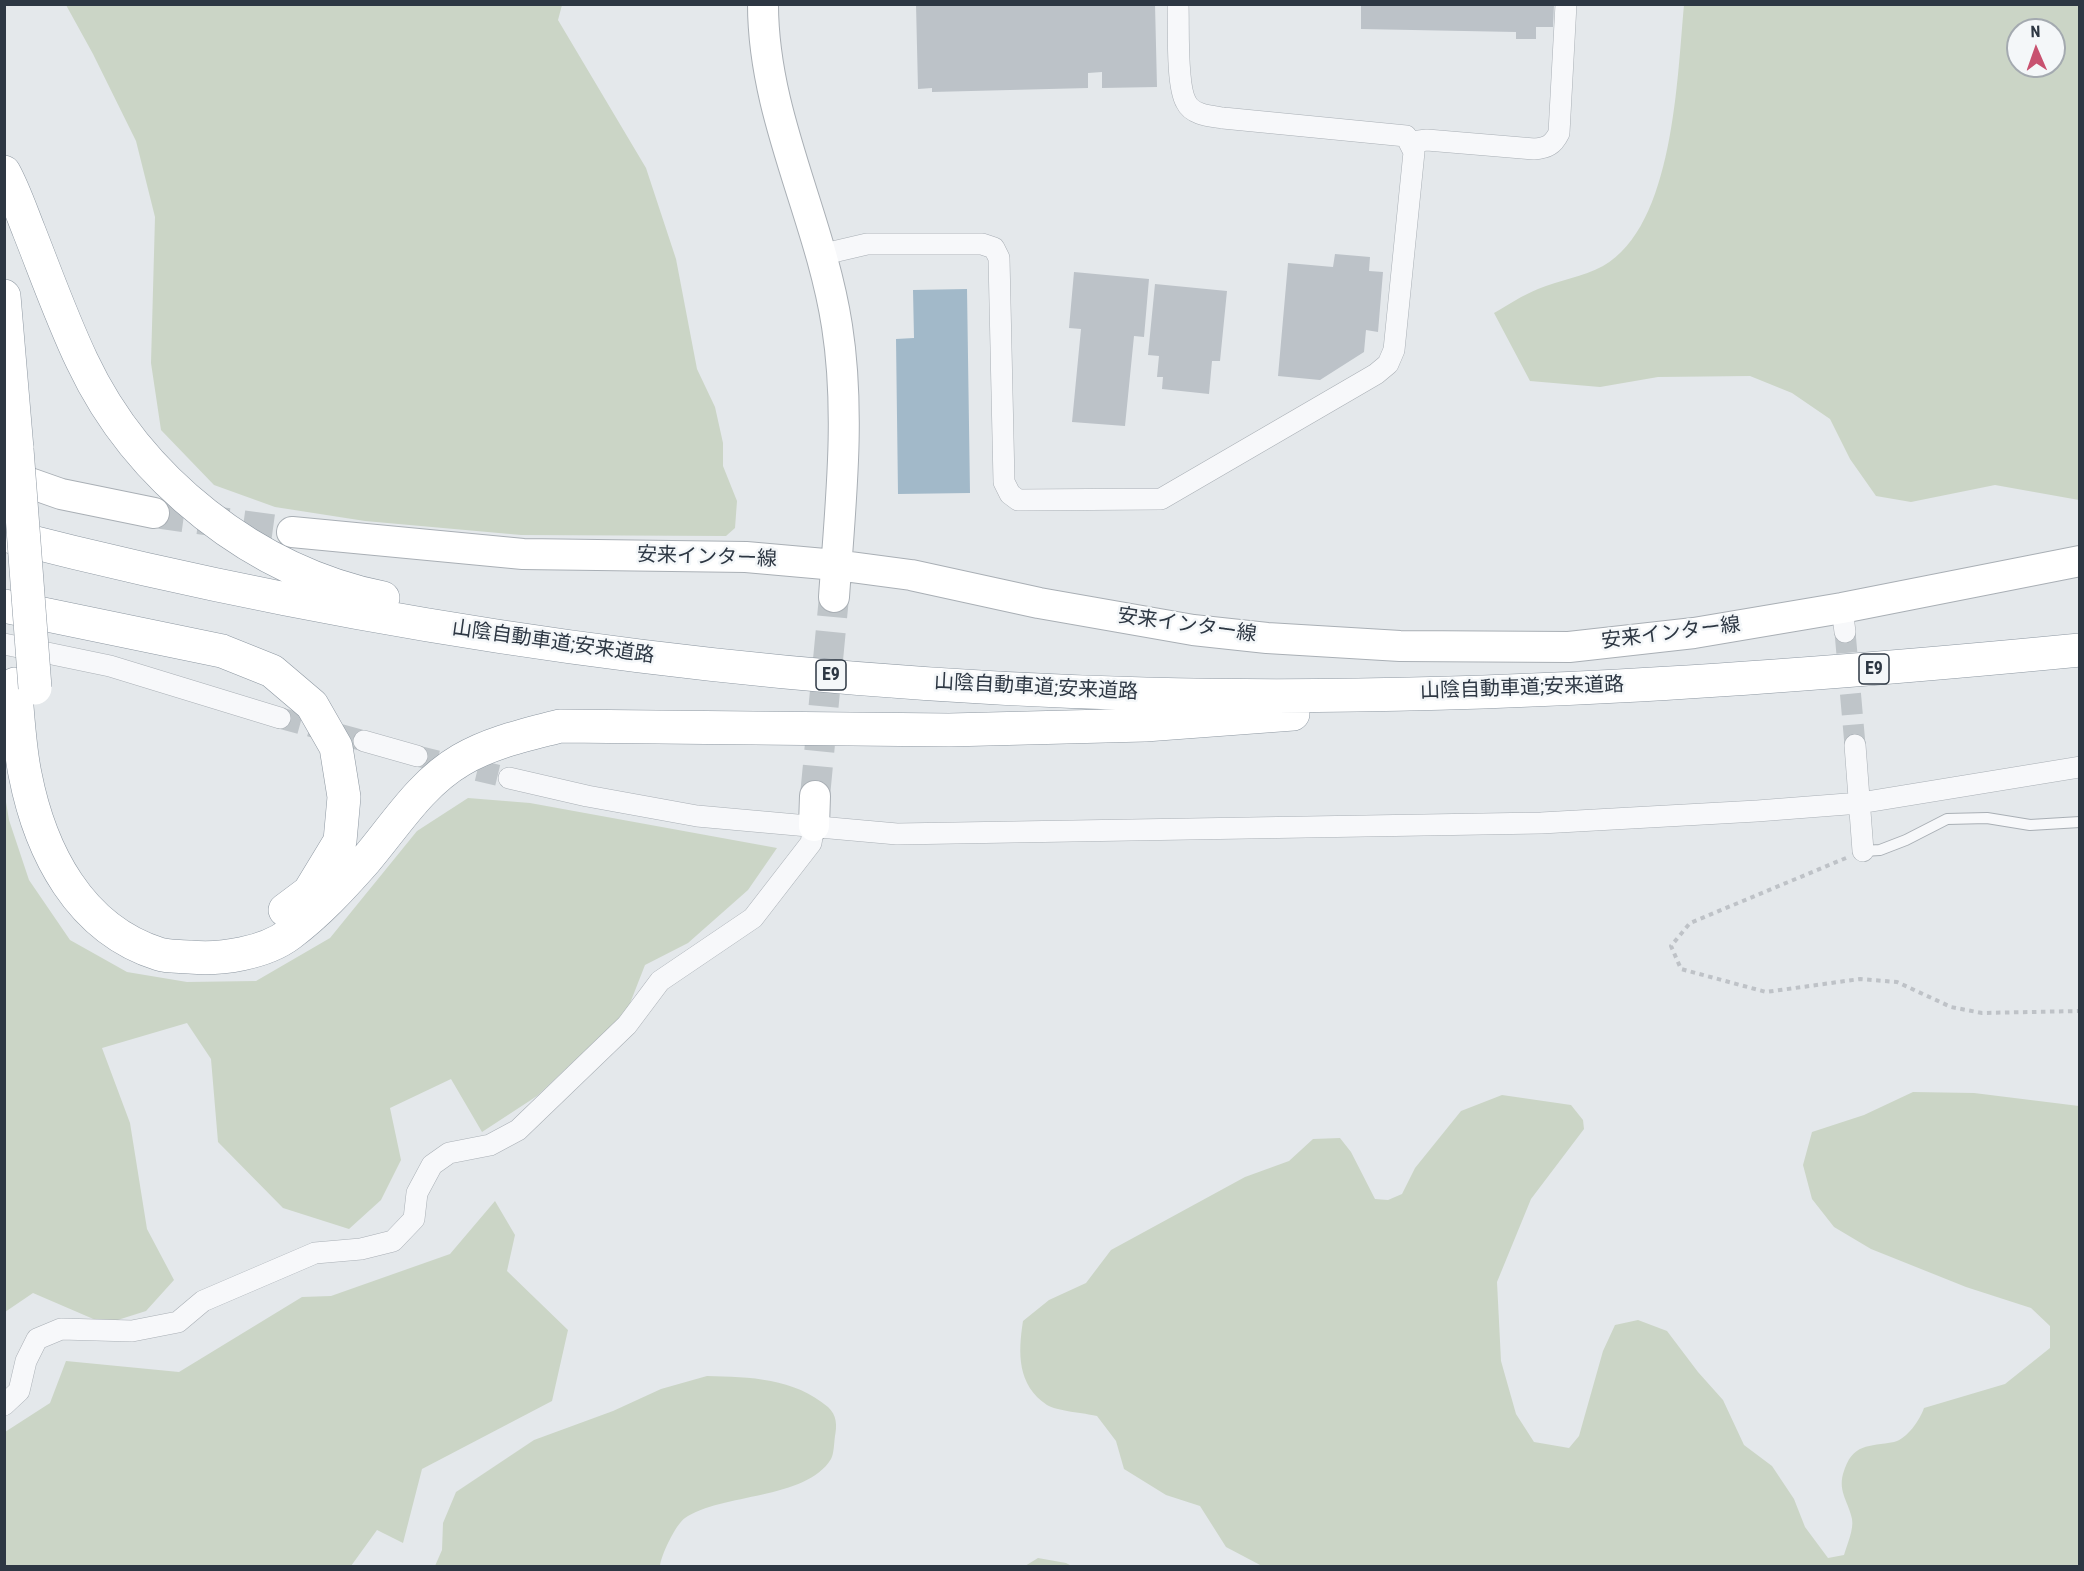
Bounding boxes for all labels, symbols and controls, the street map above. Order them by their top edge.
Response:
north arrow [2006,18,2066,78]
text: N [2030,22,2041,41]
street label: 安来インター線 [637,544,777,572]
street label: 安来インター線 [1116,604,1258,648]
street label: 安来インター線 [1600,614,1742,654]
street label: 山陰自動車道;安来道路 [450,617,656,669]
road number: E9 [1859,654,1889,684]
road number: E9 [816,660,846,690]
street label: 山陰自動車道;安来道路 [933,671,1139,705]
street label: 山陰自動車道;安来道路 [1420,673,1624,705]

